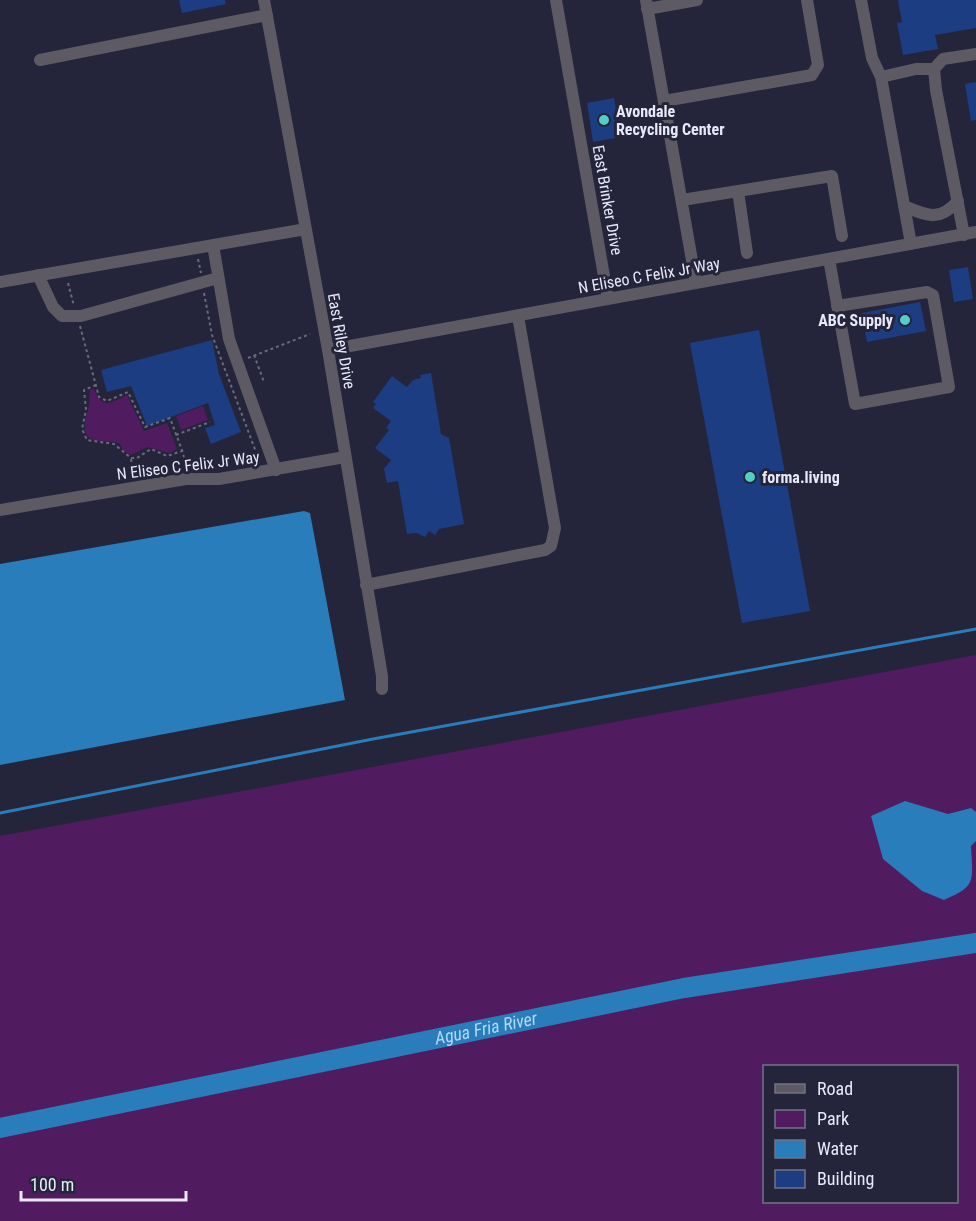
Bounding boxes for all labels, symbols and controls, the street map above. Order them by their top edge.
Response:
place label: Avondale Recycling Center [616,102,724,139]
marker: Avondale Recycling Center [597,113,611,127]
street label: East Brinker Drive [588,144,627,257]
street label: N Eliseo C Felix Jr Way [577,254,722,297]
street label: East Riley Drive [324,292,359,390]
place label: ABC Supply [818,311,893,330]
marker: ABC Supply [898,313,912,327]
street label: N Eliseo C Felix Jr Way [116,447,261,484]
place label: forma.living [762,468,840,487]
marker: forma.living [743,470,757,484]
water label: Agua Fria River [432,1007,539,1049]
legend [763,1065,958,1203]
text: Road [817,1078,853,1099]
text: Park [817,1108,849,1129]
text: Water [817,1138,859,1159]
scale bar [21,1164,186,1202]
text: Building [817,1168,874,1189]
text: 100 m [30,1174,74,1195]

